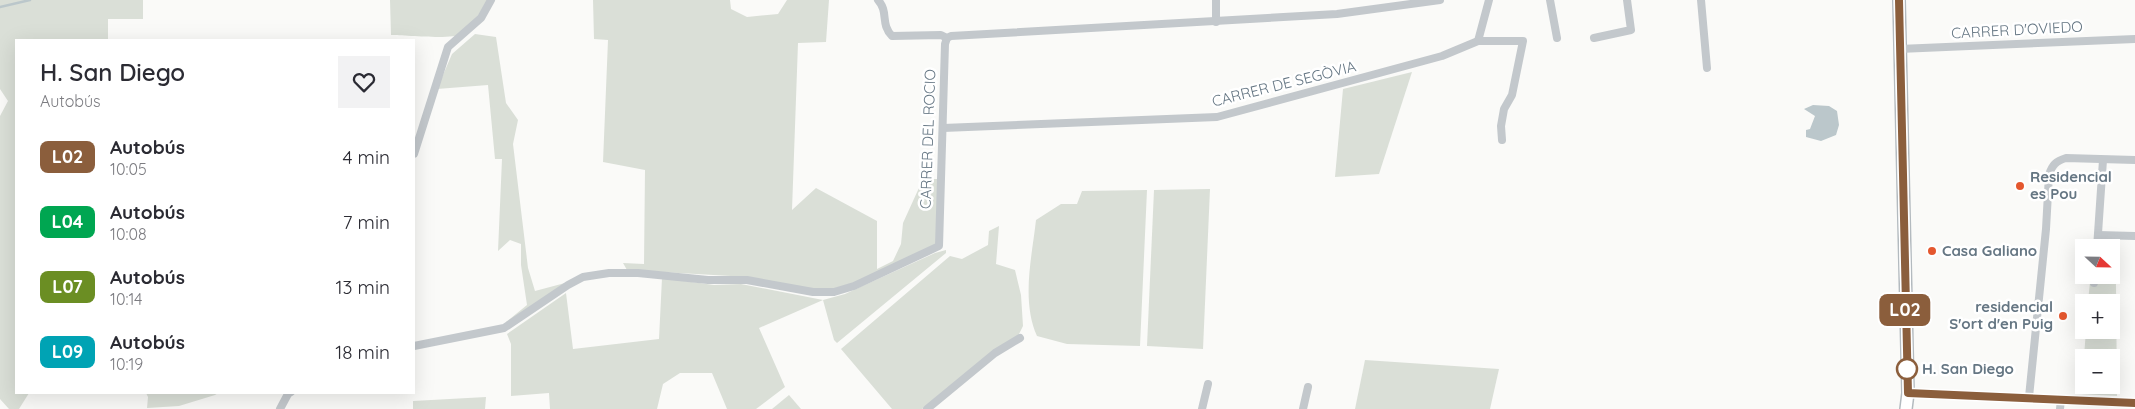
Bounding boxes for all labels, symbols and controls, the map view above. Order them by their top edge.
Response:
street label: CARRER D'OVIEDO [1951,17,2083,42]
button: heart [338,56,390,108]
street label: CARRER DE SEGÒVIA [1210,56,1358,111]
text: H. San Diego [40,57,185,87]
street label: CARRER DEL ROCIO [916,69,939,209]
text: Autobús [40,91,101,111]
text: Autobús [110,135,185,159]
text: L02 [52,145,83,168]
text: 4 min [342,145,390,169]
text: 10:05 [110,159,147,179]
place label: Residencial es Pou [2030,167,2112,203]
marker: Residencial es Pou [2014,180,2026,192]
text: Autobús [110,200,185,224]
text: L04 [52,210,83,233]
text: 7 min [343,210,390,234]
text: 10:08 [110,224,147,244]
north arrow [2075,239,2120,284]
map controls [2075,239,2120,394]
place label: Casa Galiano [1942,241,2037,260]
marker: Casa Galiano [1926,245,1938,257]
text: Autobús [110,265,185,289]
text: L07 [52,275,83,298]
text: 13 min [335,275,390,299]
text: 10:14 [110,289,143,309]
line badge: L02 [1876,294,1934,326]
button: + [2075,294,2120,339]
place label: residencial S'ort d'en Puig [1949,297,2053,333]
text: L02 [1889,298,1921,321]
marker: residencial S'ort d'en Puig [2057,310,2069,322]
text: Autobús [110,330,185,354]
text: L09 [52,340,83,363]
text: 18 min [335,340,390,364]
button: − [2075,349,2120,394]
text: 10:19 [110,354,143,374]
marker: H. San Diego [1896,358,1918,380]
place label: H. San Diego [1922,359,2014,378]

